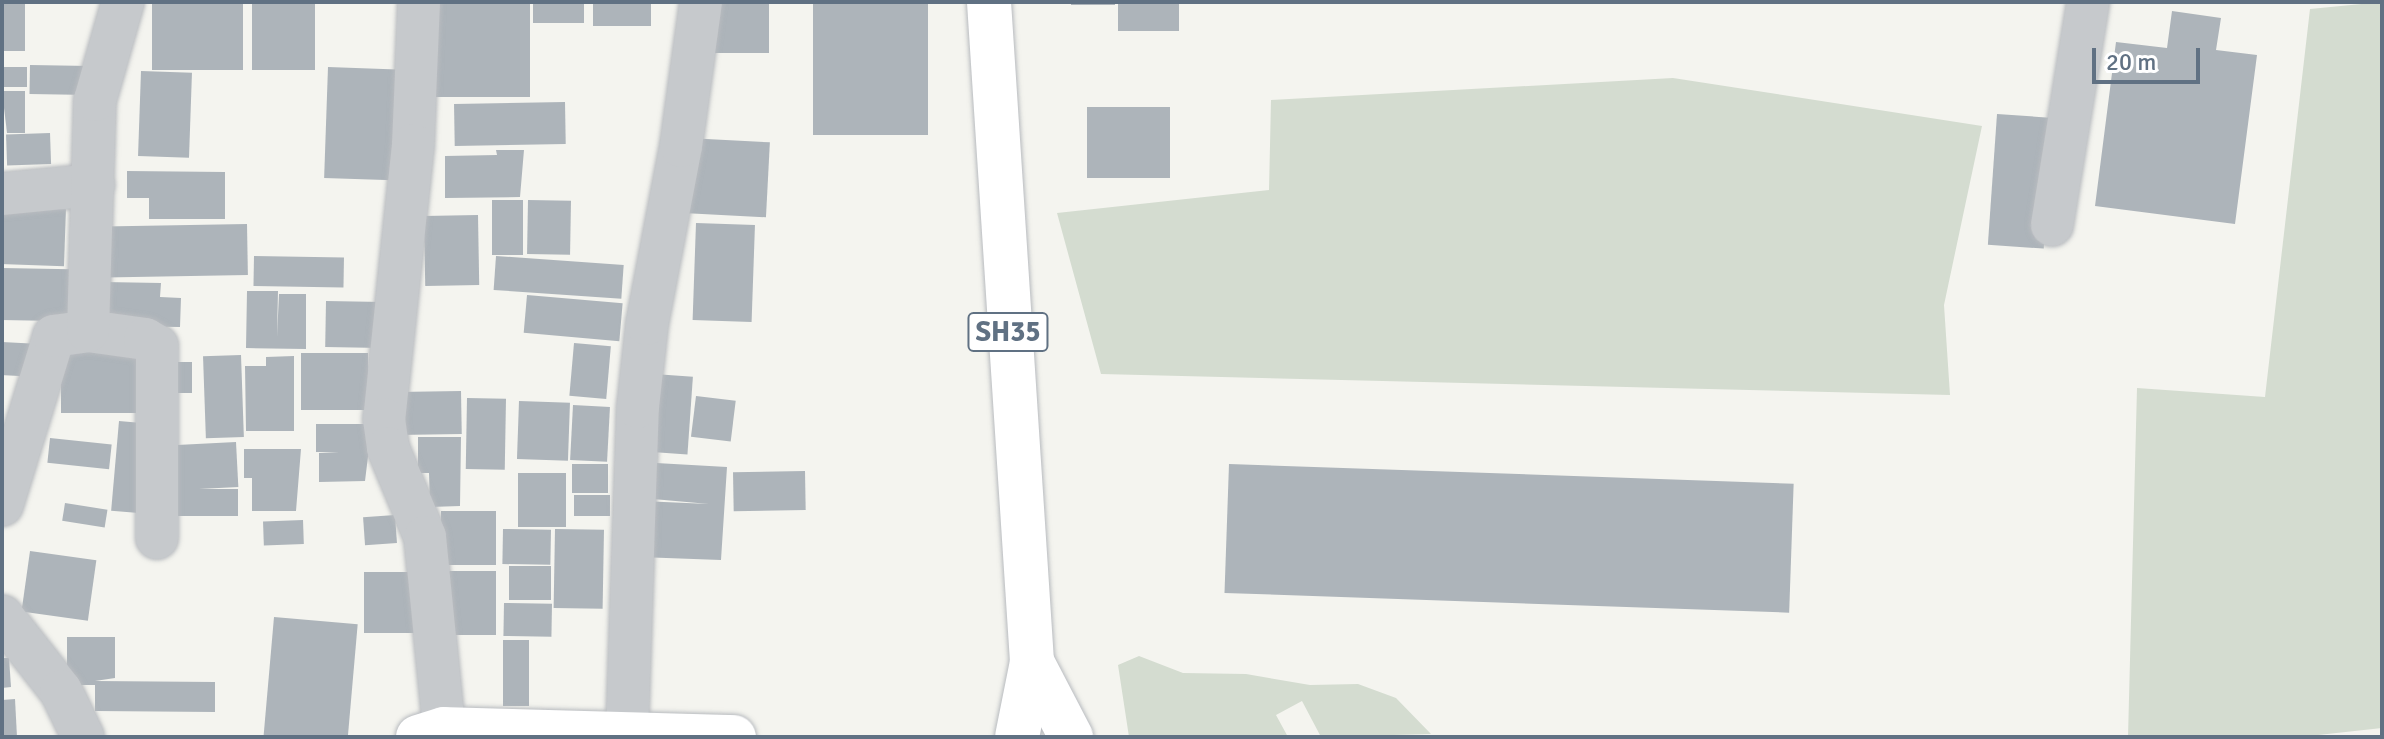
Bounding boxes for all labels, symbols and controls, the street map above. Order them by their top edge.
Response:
scale bar [2096,32,2204,82]
text: 20 m [2106,47,2156,77]
road number: SH35 [966,308,1050,356]

